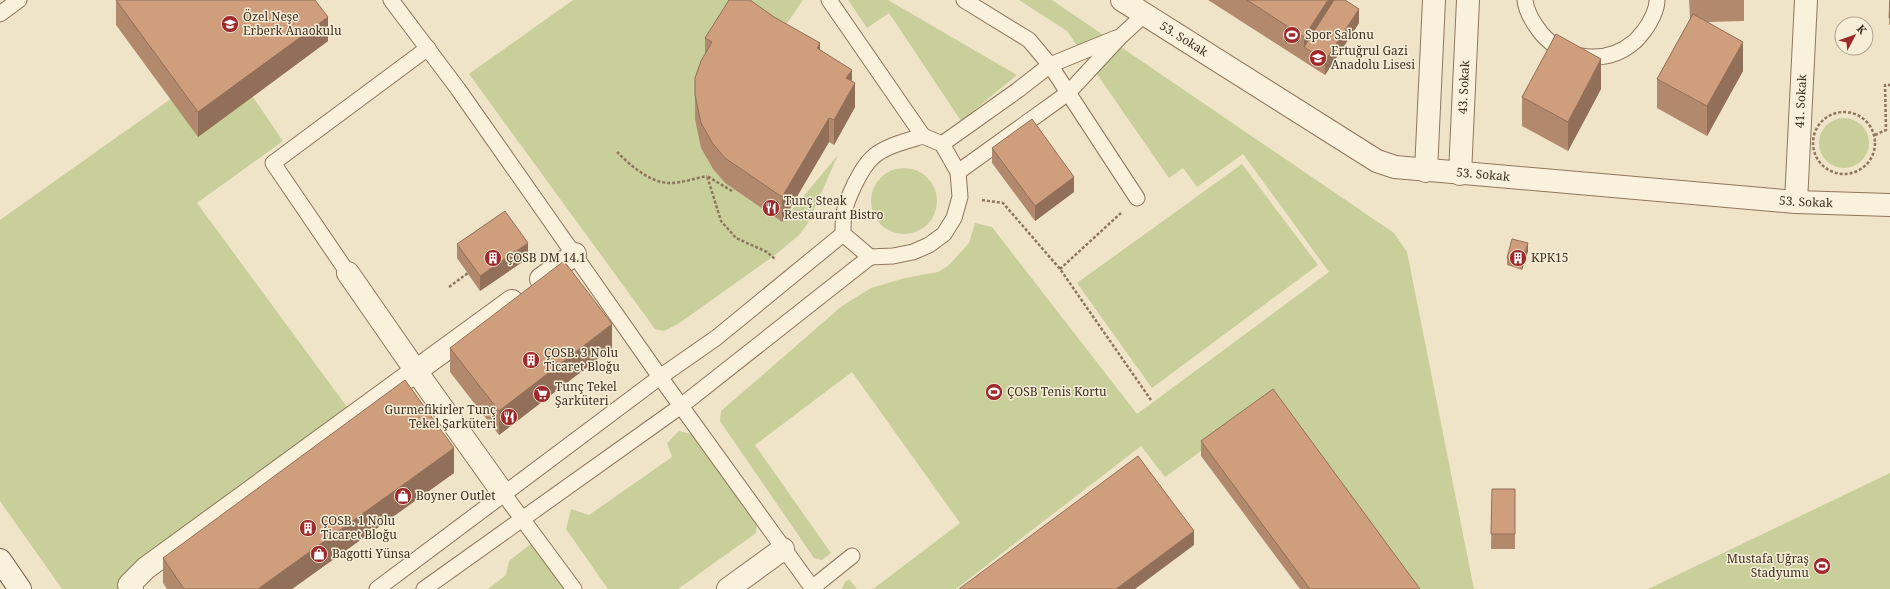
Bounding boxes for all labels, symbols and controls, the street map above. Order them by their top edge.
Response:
place label: Özel Neşe Erberk Anaokulu [243,8,342,39]
school or university icon: Özel Neşe Erberk Anaokulu [220,14,240,34]
north arrow [1834,16,1874,56]
street label: 53. Sokak [1157,17,1212,61]
text: K [1854,21,1871,38]
sports icon: Spor Salonu [1282,25,1302,45]
place label: Spor Salonu [1305,26,1374,43]
place label: Ertuğrul Gazi Anadolu Lisesi [1331,42,1415,73]
school or university icon: Ertuğrul Gazi Anadolu Lisesi [1308,48,1328,68]
street label: 43. Sokak [1454,59,1473,114]
street label: 41. Sokak [1791,73,1810,128]
street label: 53. Sokak [1456,163,1512,185]
place label: Tunç Steak Restaurant Bistro [784,192,884,223]
street label: 53. Sokak [1778,192,1834,211]
restaurant icon: Tunç Steak Restaurant Bistro [761,198,781,218]
building icon: ÇOSB DM 14.1 [483,248,503,268]
building icon: KPK15 [1508,248,1528,268]
place label: ÇOSB DM 14.1 [506,249,586,266]
place label: KPK15 [1531,249,1568,266]
place label: ÇOSB. 3 Nolu Ticaret Bloğu [544,344,620,375]
building icon: ÇOSB. 3 Nolu Ticaret Bloğu [521,350,541,370]
place label: Tunç Tekel Şarküteri [555,378,617,409]
sports icon: ÇOSB Tenis Kortu [984,382,1004,402]
place label: ÇOSB Tenis Kortu [1007,383,1107,400]
supermarket icon: Tunç Tekel Şarküteri [532,384,552,404]
place label: Gurmefikirler Tunç Tekel Şarküteri [384,401,496,432]
restaurant icon: Gurmefikirler Tunç Tekel Şarküteri [499,407,519,427]
shop icon: Boyner Outlet [393,486,413,506]
place label: Boyner Outlet [416,487,495,504]
place label: ÇOSB. 1 Nolu Ticaret Bloğu [321,512,397,543]
building icon: ÇOSB. 1 Nolu Ticaret Bloğu [298,518,318,538]
shop icon: Bagotti Yünsa [309,544,329,564]
place label: Bagotti Yünsa [332,545,411,562]
place label: Mustafa Uğraş Stadyumu [1727,550,1809,581]
sports icon: Mustafa Uğraş Stadyumu [1812,556,1832,576]

